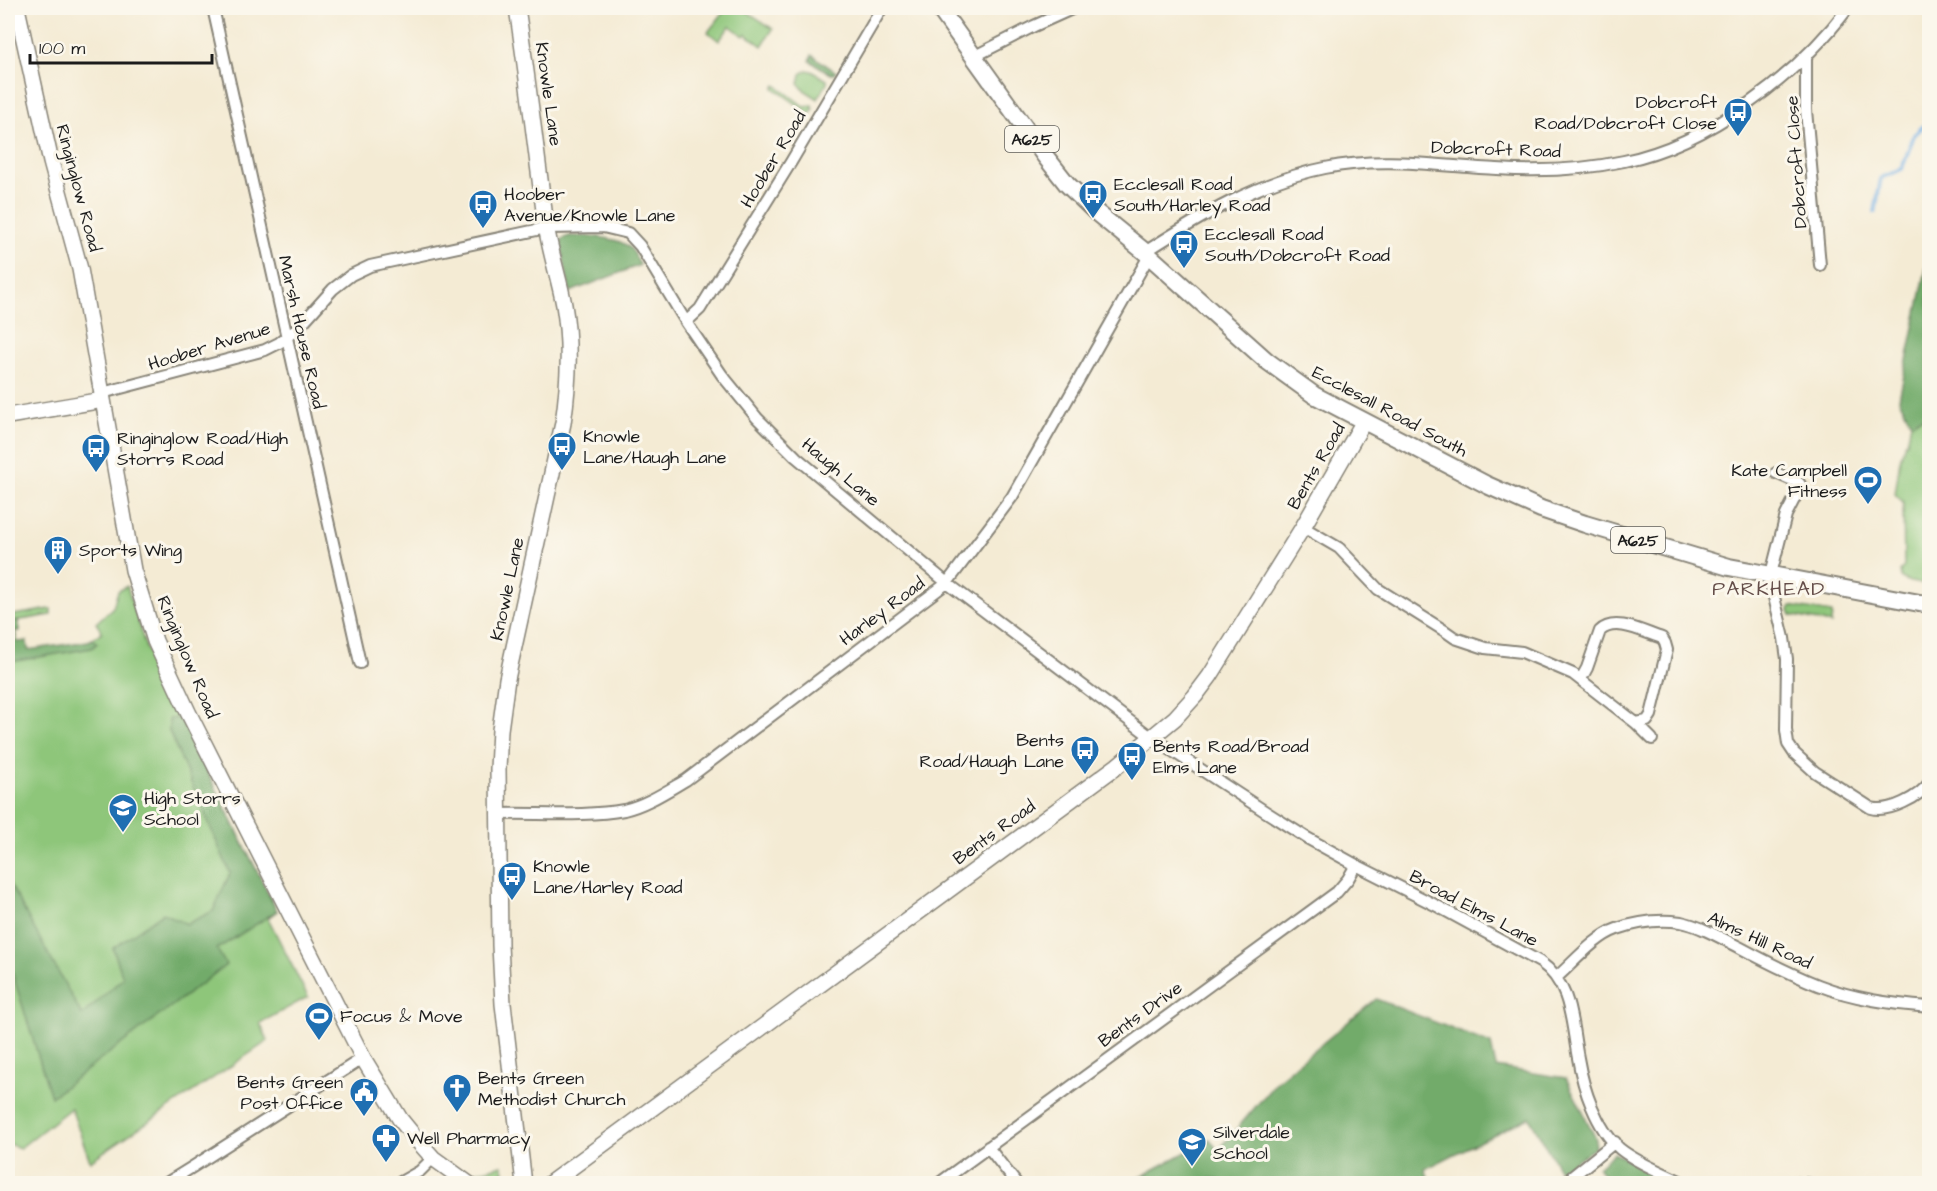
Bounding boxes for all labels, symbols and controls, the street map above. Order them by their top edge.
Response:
scale bar [30,27,212,65]
text: 100 m [39,36,85,61]
street label: Knowle Lane [529,40,568,148]
place label: Dobcroft Road/Dobcroft Close [1534,90,1718,136]
street label: Dobcroft Close [1779,94,1814,229]
bus stop icon: Dobcroft Road/Dobcroft Close [1722,96,1754,138]
street label: Hoober Road [735,106,812,213]
street label: Ringinglow Road [49,122,108,255]
road number: A625 [1005,126,1059,152]
street label: Dobcroft Road [1431,135,1561,164]
place label: Ecclesall Road South/Harley Road [1114,172,1270,219]
bus stop icon: Ecclesall Road South/Harley Road [1077,178,1109,220]
place label: Hoober Avenue/Knowle Lane [504,182,676,228]
bus stop icon: Hoober Avenue/Knowle Lane [467,188,499,230]
place label: Ecclesall Road South/Dobcroft Road [1205,222,1390,268]
bus stop icon: Ecclesall Road South/Dobcroft Road [1168,228,1200,270]
street label: Marsh House Road [272,253,331,411]
street label: Hoober Avenue [145,316,274,377]
street label: Ecclesall Road South [1308,360,1472,463]
street label: Bents Road [1282,418,1351,514]
place label: Knowle Lane/Haugh Lane [583,424,727,471]
place label: Ringinglow Road/High Storrs Road [117,426,288,472]
bus stop icon: Knowle Lane/Haugh Lane [546,430,578,472]
bus stop icon: Ringinglow Road/High Storrs Road [80,432,112,474]
street label: Haugh Lane [796,432,885,513]
place label: Kate Campbell Fitness [1731,458,1847,504]
sports icon: Kate Campbell Fitness [1852,464,1884,506]
road number: A625 [1611,527,1665,553]
building icon: Sports Wing [42,534,74,576]
street label: Knowle Lane [484,535,531,643]
place label: Sports Wing [79,538,182,564]
street label: Harley Road [834,571,931,653]
district label: PARKHEAD [1712,575,1826,603]
street label: Ringinglow Road [150,592,225,723]
place label: Bents Road/Haugh Lane [920,728,1064,775]
bus stop icon: Bents Road/Haugh Lane [1069,734,1101,776]
place label: Bents Road/Broad Elms Lane [1153,734,1309,780]
bus stop icon: Bents Road/Broad Elms Lane [1116,740,1148,782]
place label: High Storrs School [144,786,241,832]
school or university icon: High Storrs School [107,792,139,834]
street label: Bents Road [948,794,1041,871]
place label: Knowle Lane/Harley Road [533,854,683,901]
bus stop icon: Knowle Lane/Harley Road [496,860,528,902]
street label: Broad Elms Lane [1405,864,1543,953]
street label: Alms Hill Road [1704,905,1816,976]
street label: Bents Drive [1093,975,1188,1053]
sports icon: Focus & Move [303,1000,335,1042]
place label: Focus & Move [340,1004,463,1029]
place label: Bents Green Methodist Church [478,1066,626,1112]
place label: Bents Green Post Office [237,1070,343,1116]
church icon: Bents Green Methodist Church [441,1072,473,1114]
public building icon: Bents Green Post Office [348,1076,380,1118]
place label: Silverdale School [1213,1120,1290,1166]
pharmacy icon: Well Pharmacy [370,1122,402,1164]
place label: Well Pharmacy [407,1126,531,1152]
school or university icon: Silverdale School [1176,1126,1208,1168]

